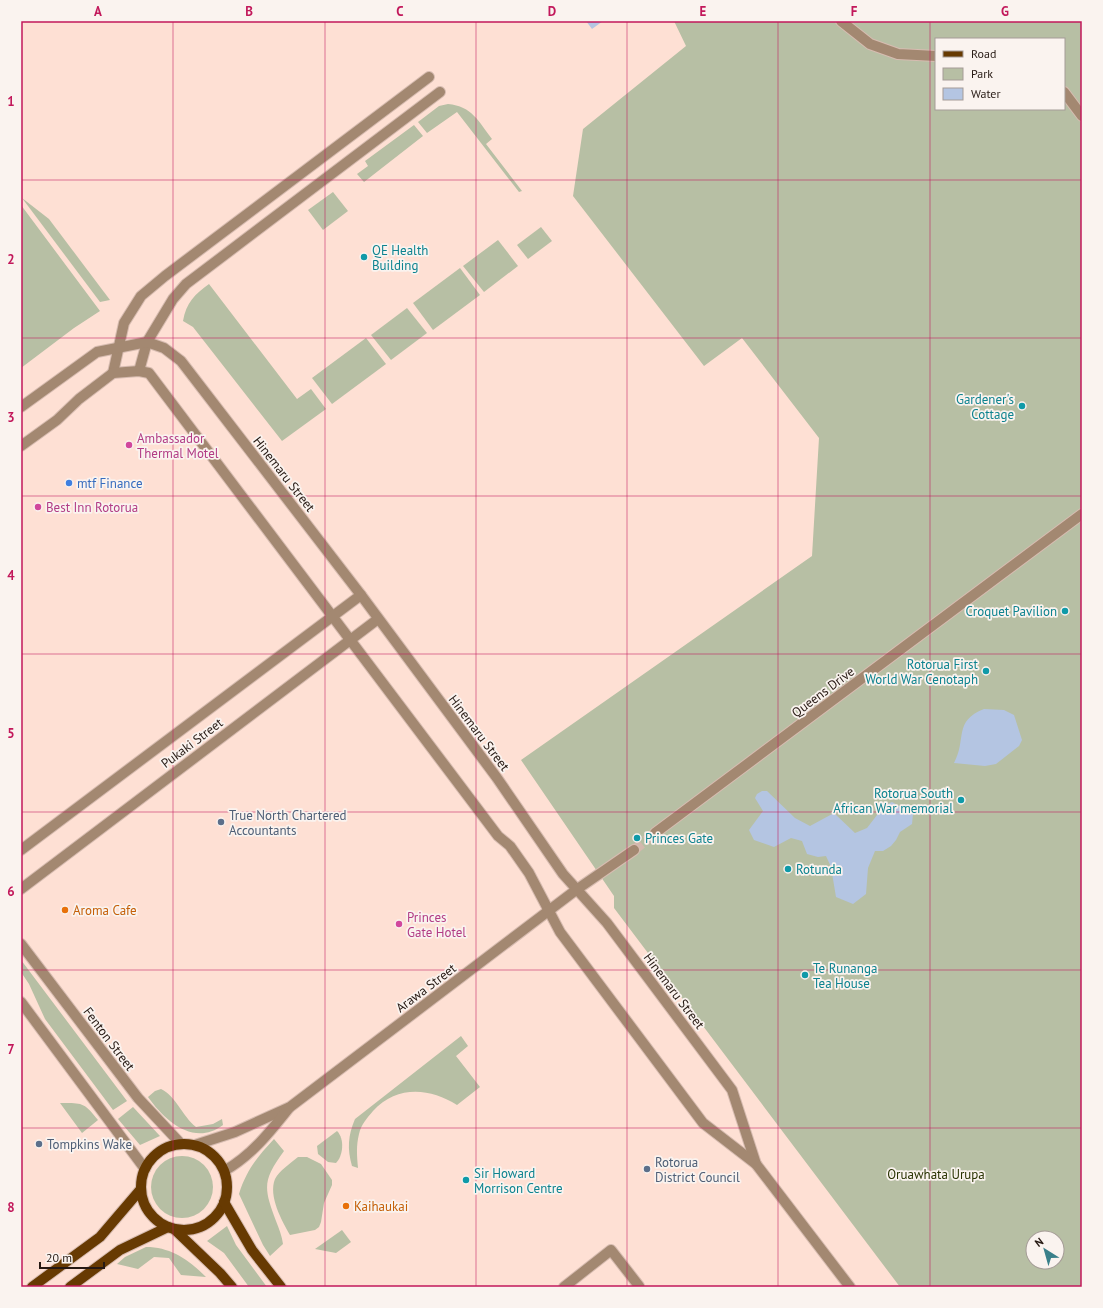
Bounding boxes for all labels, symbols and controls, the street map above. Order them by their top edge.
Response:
text: A [94,3,102,20]
text: B [245,3,253,20]
text: C [396,3,404,20]
text: D [548,3,556,20]
text: E [700,3,707,20]
text: F [851,3,858,20]
text: G [1001,3,1009,20]
legend [935,38,1065,110]
text: Road [971,46,996,61]
text: Park [971,66,993,81]
text: Water [971,86,1001,101]
text: 1 [7,93,15,110]
place label: QE Health Building [372,242,428,274]
text: 2 [7,251,15,268]
marker: QE Health Building [359,252,369,262]
place label: Gardener's Cottage [956,391,1014,423]
marker: Gardener's Cottage [1017,401,1027,411]
text: 3 [7,409,15,426]
place label: Ambassador Thermal Motel [137,430,219,462]
street label: Hinemaru Street [249,433,319,516]
marker: Ambassador Thermal Motel [124,440,134,450]
place label: mtf Finance [77,475,143,492]
marker: mtf Finance [64,478,74,488]
place label: Best Inn Rotorua [46,499,138,516]
marker: Best Inn Rotorua [33,502,43,512]
text: 4 [7,567,15,584]
place label: Croquet Pavilion [966,603,1057,620]
marker: Croquet Pavilion [1060,606,1070,616]
place label: Rotorua First World War Cenotaph [865,656,979,688]
street label: Queens Drive [788,663,858,721]
marker: Rotorua First World War Cenotaph [981,666,991,676]
street label: Hinemaru Street [445,692,514,775]
street label: Pukaki Street [158,714,227,772]
text: 5 [7,725,15,742]
place label: Rotorua South African War memorial [833,785,953,817]
marker: Rotorua South African War memorial [956,795,966,805]
place label: True North Chartered Accountants [229,807,347,839]
marker: True North Chartered Accountants [216,817,226,827]
place label: Princes Gate [645,830,713,847]
marker: Princes Gate [632,833,642,843]
place label: Rotunda [796,861,842,878]
marker: Rotunda [783,864,793,874]
text: 6 [7,883,15,900]
place label: Aroma Cafe [73,902,137,919]
marker: Aroma Cafe [60,905,70,915]
place label: Princes Gate Hotel [407,909,466,941]
marker: Princes Gate Hotel [394,919,404,929]
street label: Hinemaru Street [640,950,709,1033]
street label: Arawa Street [392,959,460,1016]
place label: Te Runanga Tea House [813,960,877,992]
marker: Te Runanga Tea House [800,970,810,980]
street label: Fenton Street [80,1004,139,1075]
text: 7 [7,1041,15,1058]
place label: Tompkins Wake [47,1136,132,1153]
marker: Tompkins Wake [34,1139,44,1149]
place label: Rotorua District Council [655,1154,740,1186]
marker: Rotorua District Council [642,1164,652,1174]
place label: Sir Howard Morrison Centre [474,1165,563,1197]
park label: Oruawhata Urupa [887,1166,985,1183]
marker: Sir Howard Morrison Centre [461,1175,471,1185]
place label: Kaihaukai [354,1198,408,1215]
text: 8 [7,1199,15,1216]
marker: Kaihaukai [341,1201,351,1211]
north arrow [1025,1230,1065,1270]
text: N [1032,1234,1046,1250]
scale bar [40,1244,104,1270]
text: 20 m [46,1250,72,1265]

